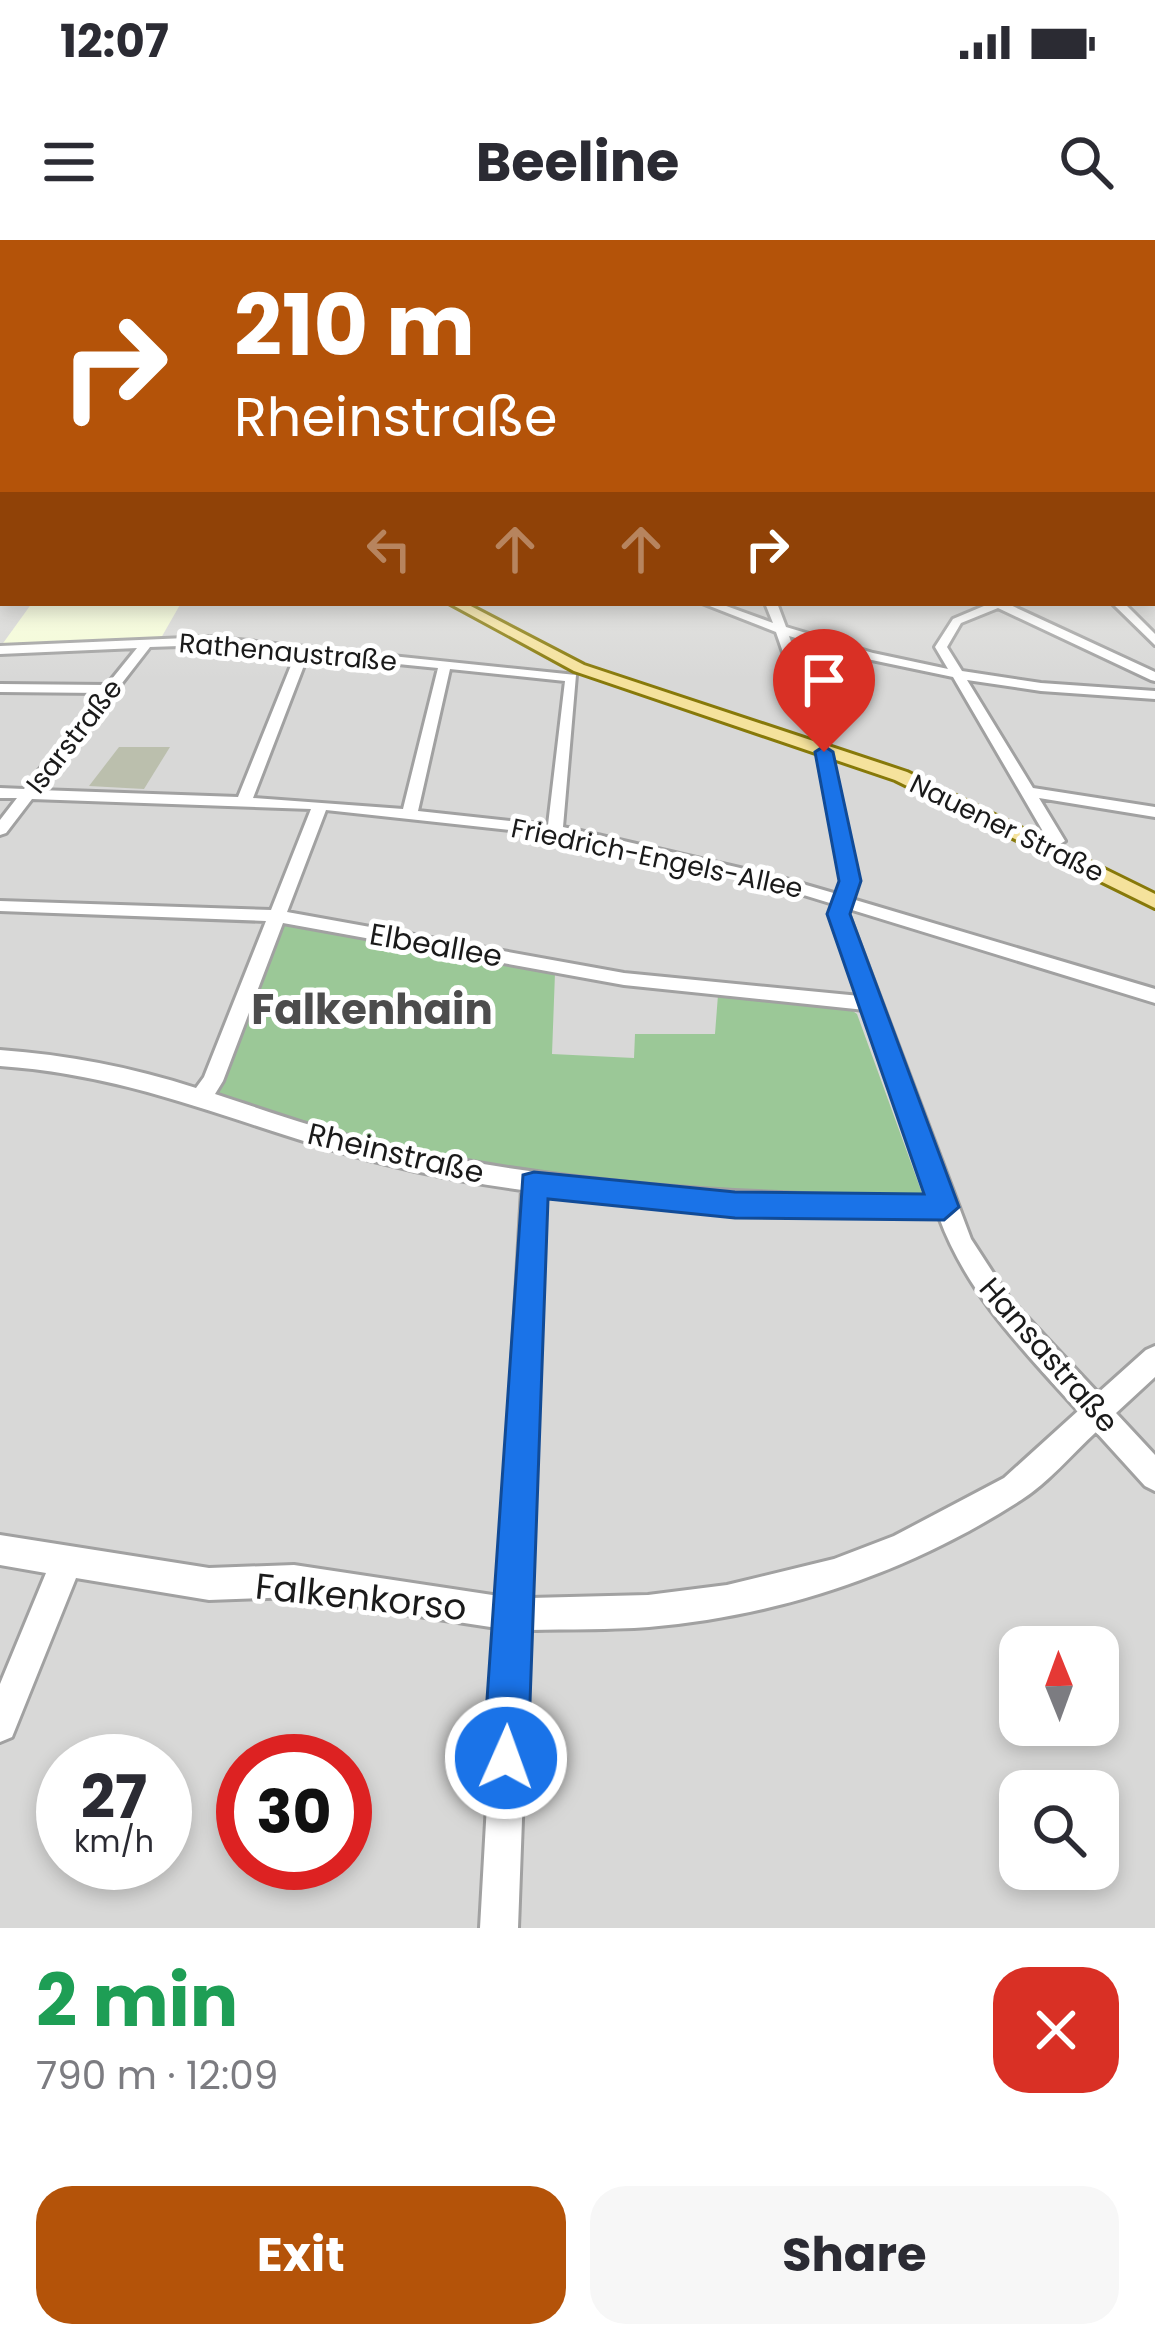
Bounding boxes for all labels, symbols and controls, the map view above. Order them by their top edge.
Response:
text: 12:07 [60,10,169,73]
text: Beeline [476,124,679,200]
icon: menu [36,129,102,195]
icon: search [1053,129,1119,195]
text: 210 m [234,267,475,384]
icon: right [36,288,192,444]
text: Rheinstraße [234,379,557,455]
icon: left [356,516,422,582]
icon: ahead [482,516,548,582]
icon: ahead [608,516,674,582]
icon: right [734,516,800,582]
street label: Rathenaustraße [177,624,399,680]
pin [773,629,875,752]
icon: arrive [791,647,857,713]
street label: Isarstraße [17,671,131,801]
street label: Nauener Straße [904,765,1110,891]
street label: Friedrich-Engels-Allee [508,809,806,907]
street label: Elbeallee [366,912,506,978]
district label: Falkenhain [251,980,493,1039]
street label: Rheinstraße [304,1112,488,1194]
street label: Hansastraße [969,1268,1129,1442]
street label: Falkenkorso [253,1561,469,1633]
north arrow [999,1626,1119,1746]
map controls [999,1626,1119,1890]
position arrow [443,1695,569,1821]
speed limit sign: 30 [216,1734,372,1890]
text: 27 [81,1755,147,1839]
button: search [999,1770,1119,1890]
text: km/h [74,1820,154,1863]
text: 2 min [36,1950,238,2051]
button: close [993,1967,1119,2093]
text: 790 m · 12:09 [36,2048,278,2103]
button: Exit [36,2186,566,2324]
button: Share [590,2186,1119,2324]

